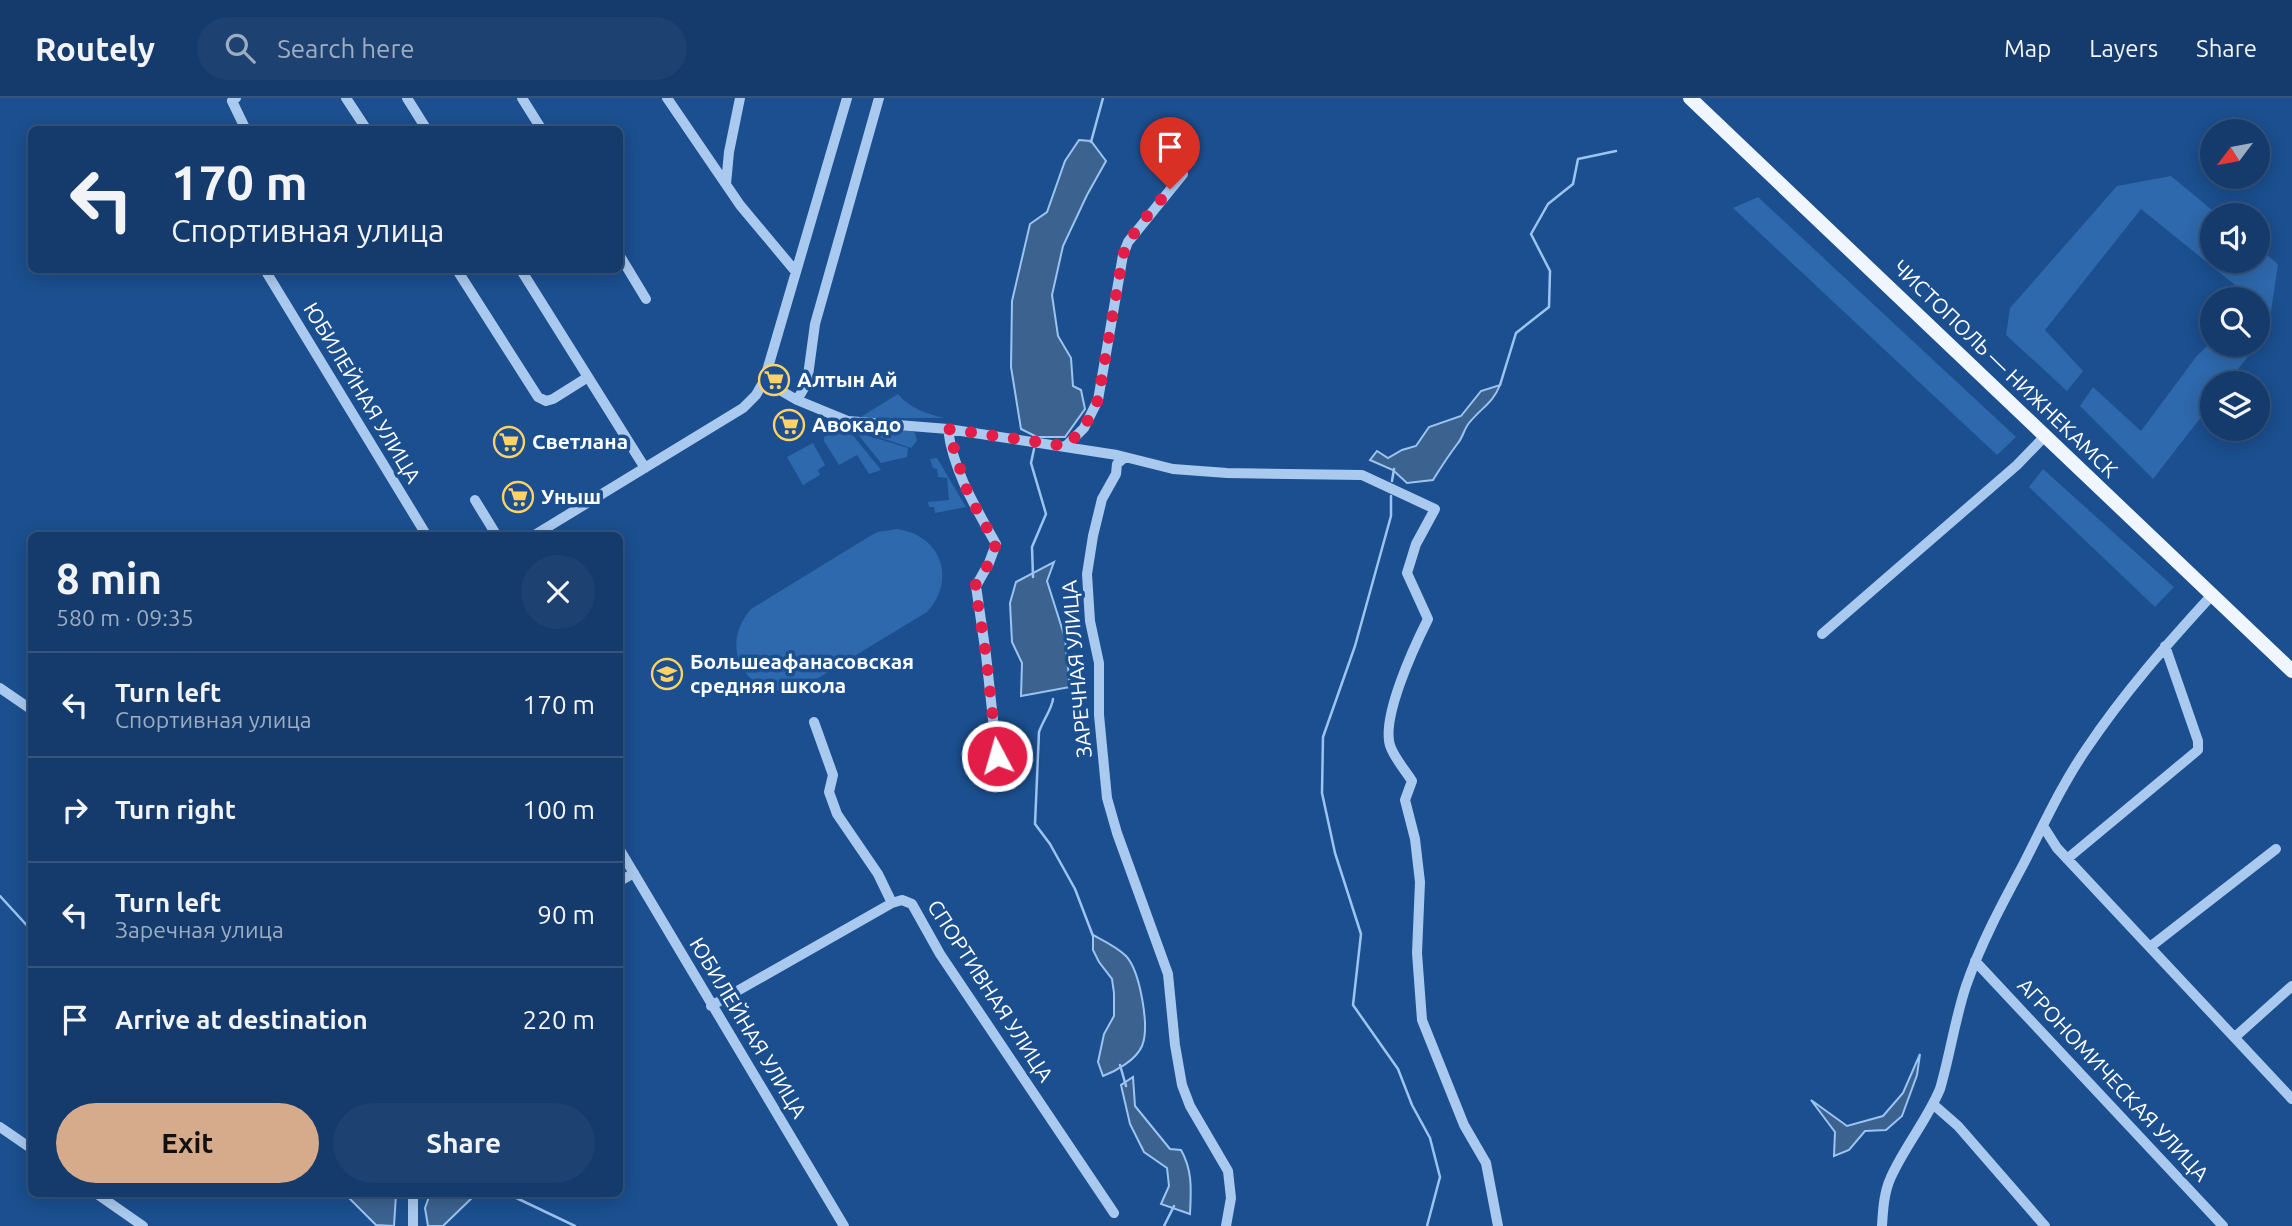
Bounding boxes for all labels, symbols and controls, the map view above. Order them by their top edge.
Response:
search box [197,17,687,80]
icon: search [221,29,259,67]
text: Routely [35,30,155,67]
text: Search here [277,34,415,63]
text: Map [2004,35,2051,62]
text: Layers [2089,35,2158,62]
text: Share [2196,35,2257,62]
pin [1140,117,1200,189]
north arrow [2200,119,2270,189]
map controls [2200,119,2270,441]
icon: arrive [1151,128,1189,166]
icon: left [56,154,147,245]
text: 170 m [171,154,308,209]
button: sound [2200,203,2270,273]
text: Спортивная улица [171,212,445,248]
street label: ЧИСТОПОЛЬ — НИЖНЕКАМСК [1889,255,2123,482]
button: search [2200,287,2270,357]
street label: ЮБИЛЕЙНАЯ УЛИЦА [299,298,426,487]
supermarket icon: Алтын Ай [757,363,791,397]
place label: Алтын Ай [797,367,898,391]
button: layers [2200,371,2270,441]
supermarket icon: Авокадо [772,408,806,442]
place label: Авокадо [812,412,901,436]
supermarket icon: Светлана [492,425,526,459]
place label: Светлана [532,429,628,453]
supermarket icon: Уныш [501,480,535,514]
place label: Уныш [541,484,601,508]
text: 8 min [56,555,162,602]
button: close [521,555,595,629]
street label: ЗАРЕЧНАЯ УЛИЦА [1056,579,1096,759]
text: 580 m · 09:35 [56,605,194,630]
place label: Большеафанасовская средняя школа [690,649,914,697]
school or university icon: Большеафанасовская средняя школа [650,657,684,691]
text: Turn left [115,678,221,707]
icon: left [56,686,94,724]
text: 170 m [523,690,595,719]
text: Спортивная улица [115,707,312,732]
position arrow [960,719,1034,793]
icon: right [56,791,94,829]
text: Turn right [115,795,236,824]
text: 100 m [523,795,595,824]
text: Turn left [115,888,221,917]
street label: СПОРТИВНАЯ УЛИЦА [923,895,1059,1086]
icon: left [56,896,94,934]
text: 90 m [537,900,595,929]
text: Заречная улица [115,917,284,942]
street label: ЮБИЛЕЙНАЯ УЛИЦА [685,933,812,1122]
street label: АГРОНОМИЧЕСКАЯ УЛИЦА [2013,973,2214,1186]
icon: arrive [56,1001,94,1039]
text: Arrive at destination [115,1005,368,1034]
text: 220 m [523,1005,595,1034]
button: Exit [56,1103,319,1183]
button: Share [333,1103,595,1183]

